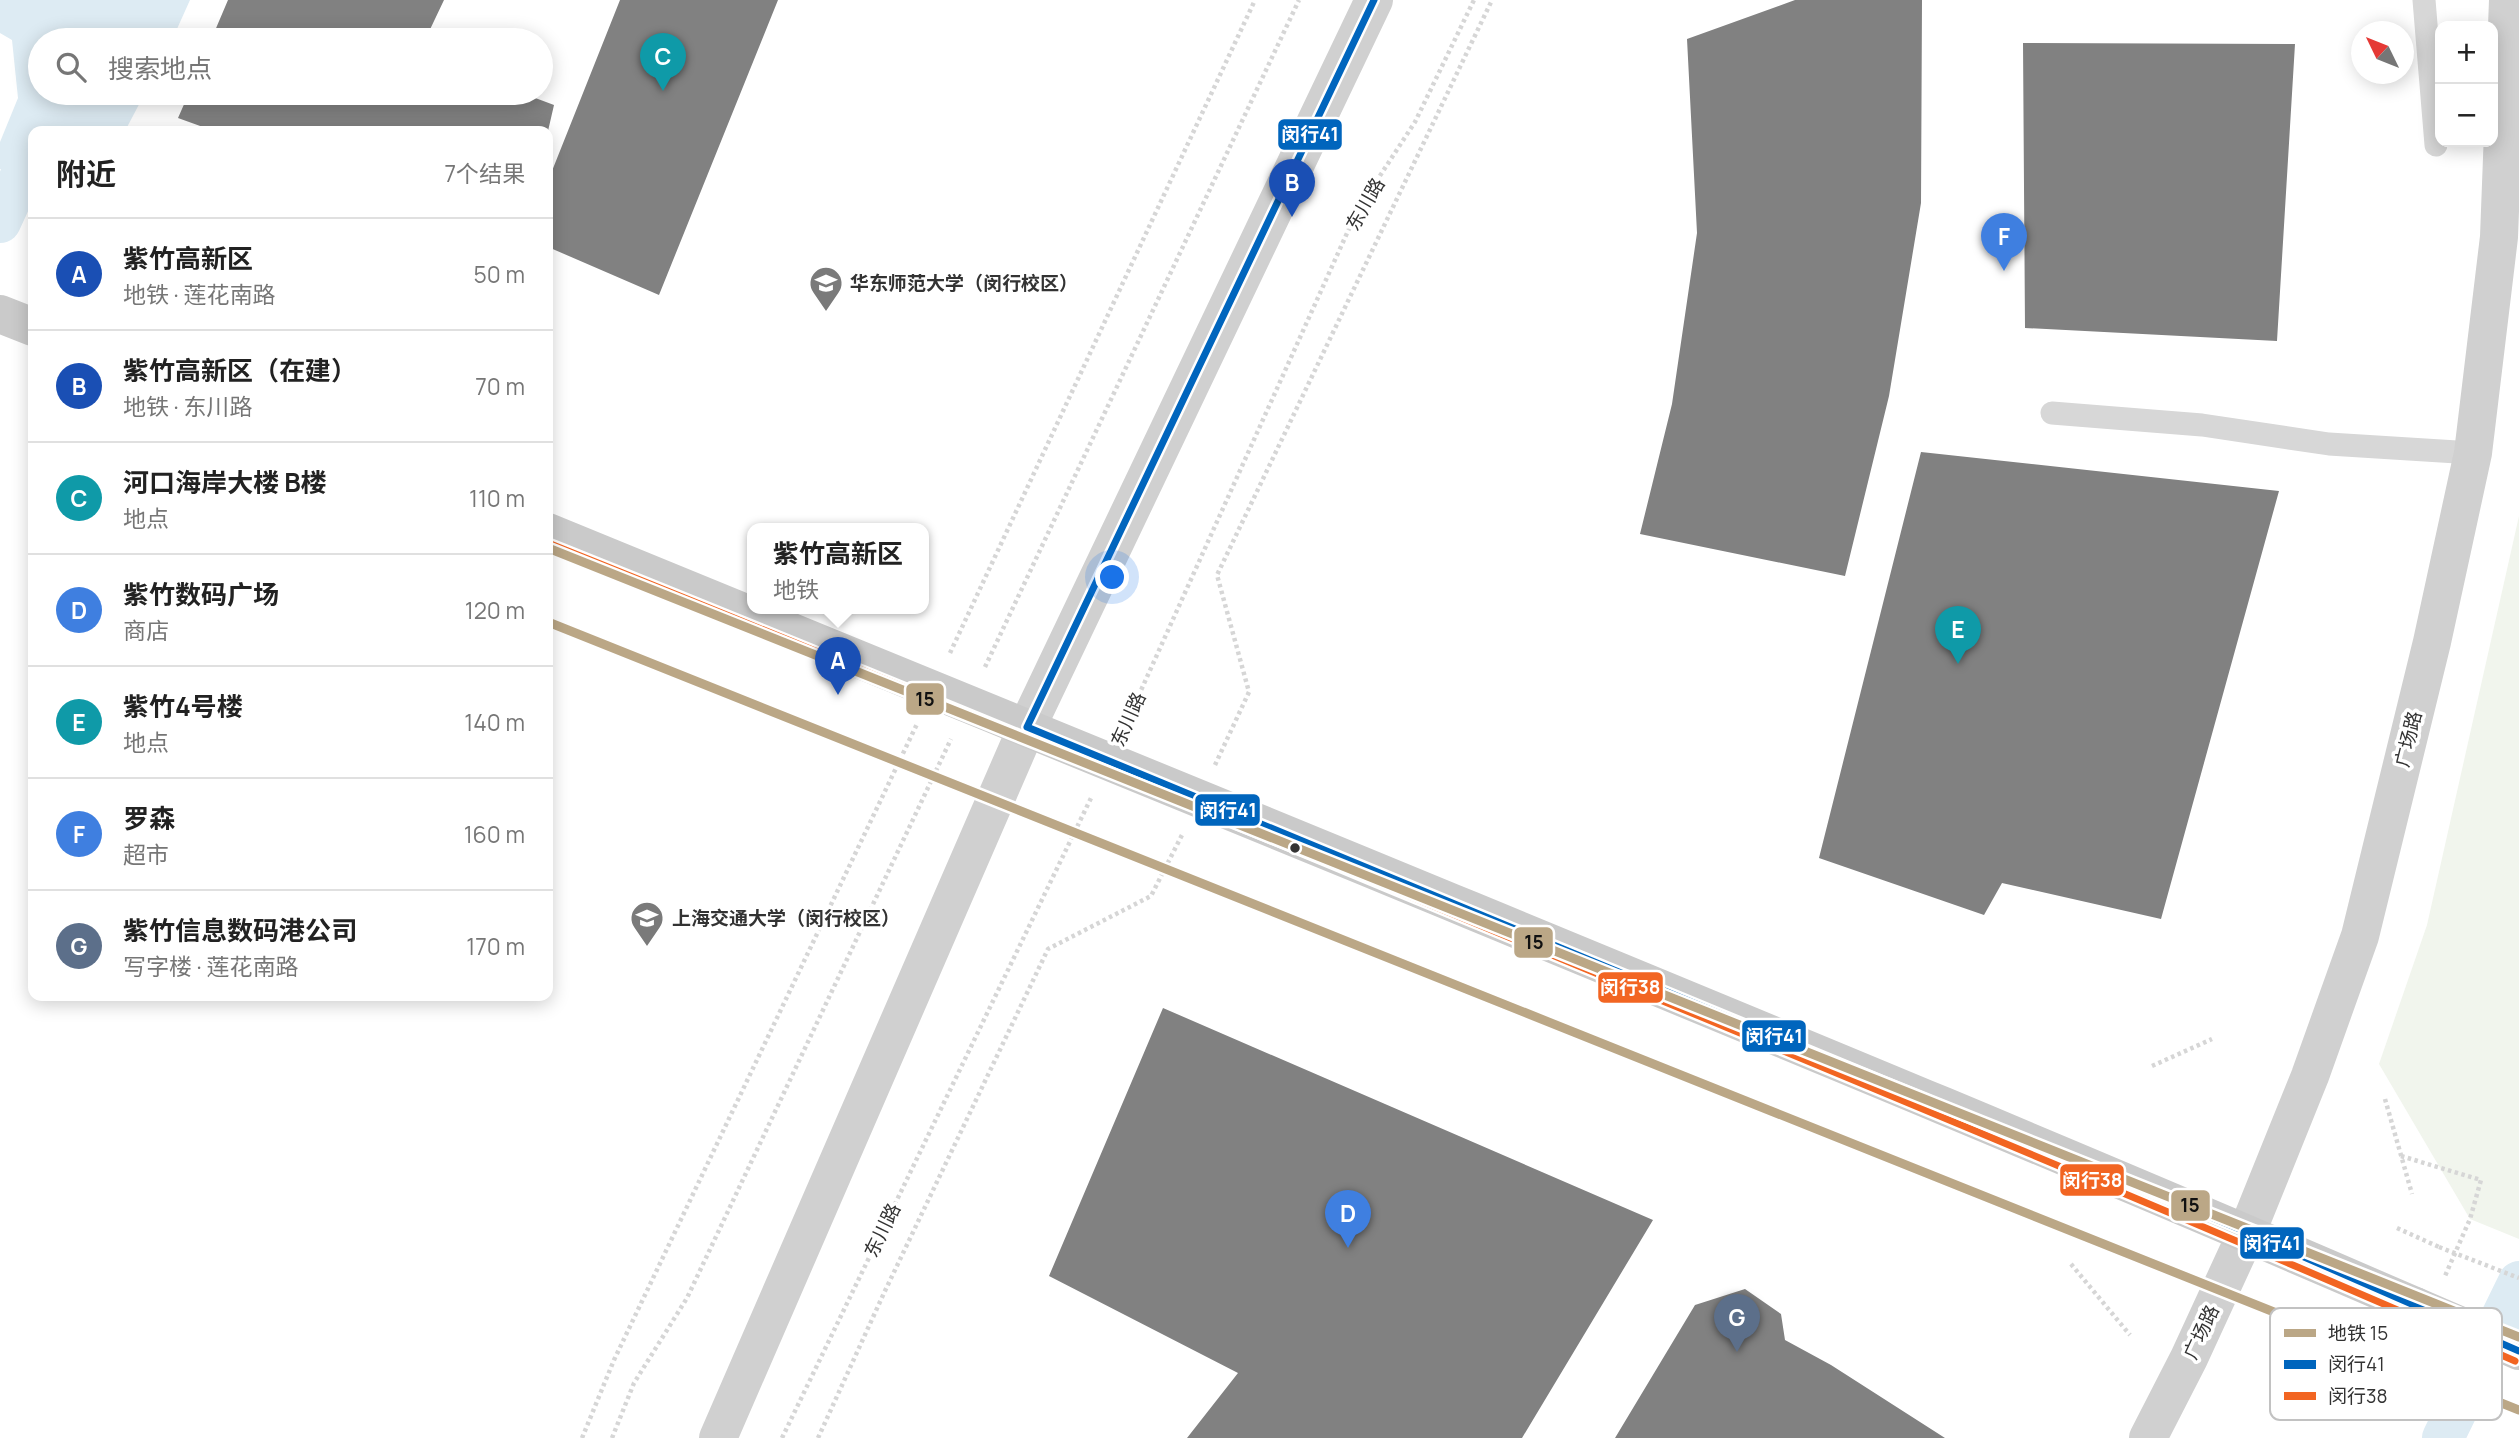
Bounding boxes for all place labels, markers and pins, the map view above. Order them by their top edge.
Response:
pin: C [640,33,686,91]
pin: B [1269,159,1315,217]
pin: F [1981,213,2027,271]
school or university icon: 华东师范大学（闵行校区） [807,264,845,313]
place label: 华东师范大学（闵行校区） [850,270,1078,296]
pin: E [1935,606,1981,664]
pin: A [815,637,861,695]
unlabelled marker [1288,841,1302,855]
school or university icon: 上海交通大学（闵行校区） [628,899,666,948]
place label: 上海交通大学（闵行校区） [672,905,900,931]
pin: D [1325,1190,1371,1248]
pin: G [1714,1294,1760,1352]

